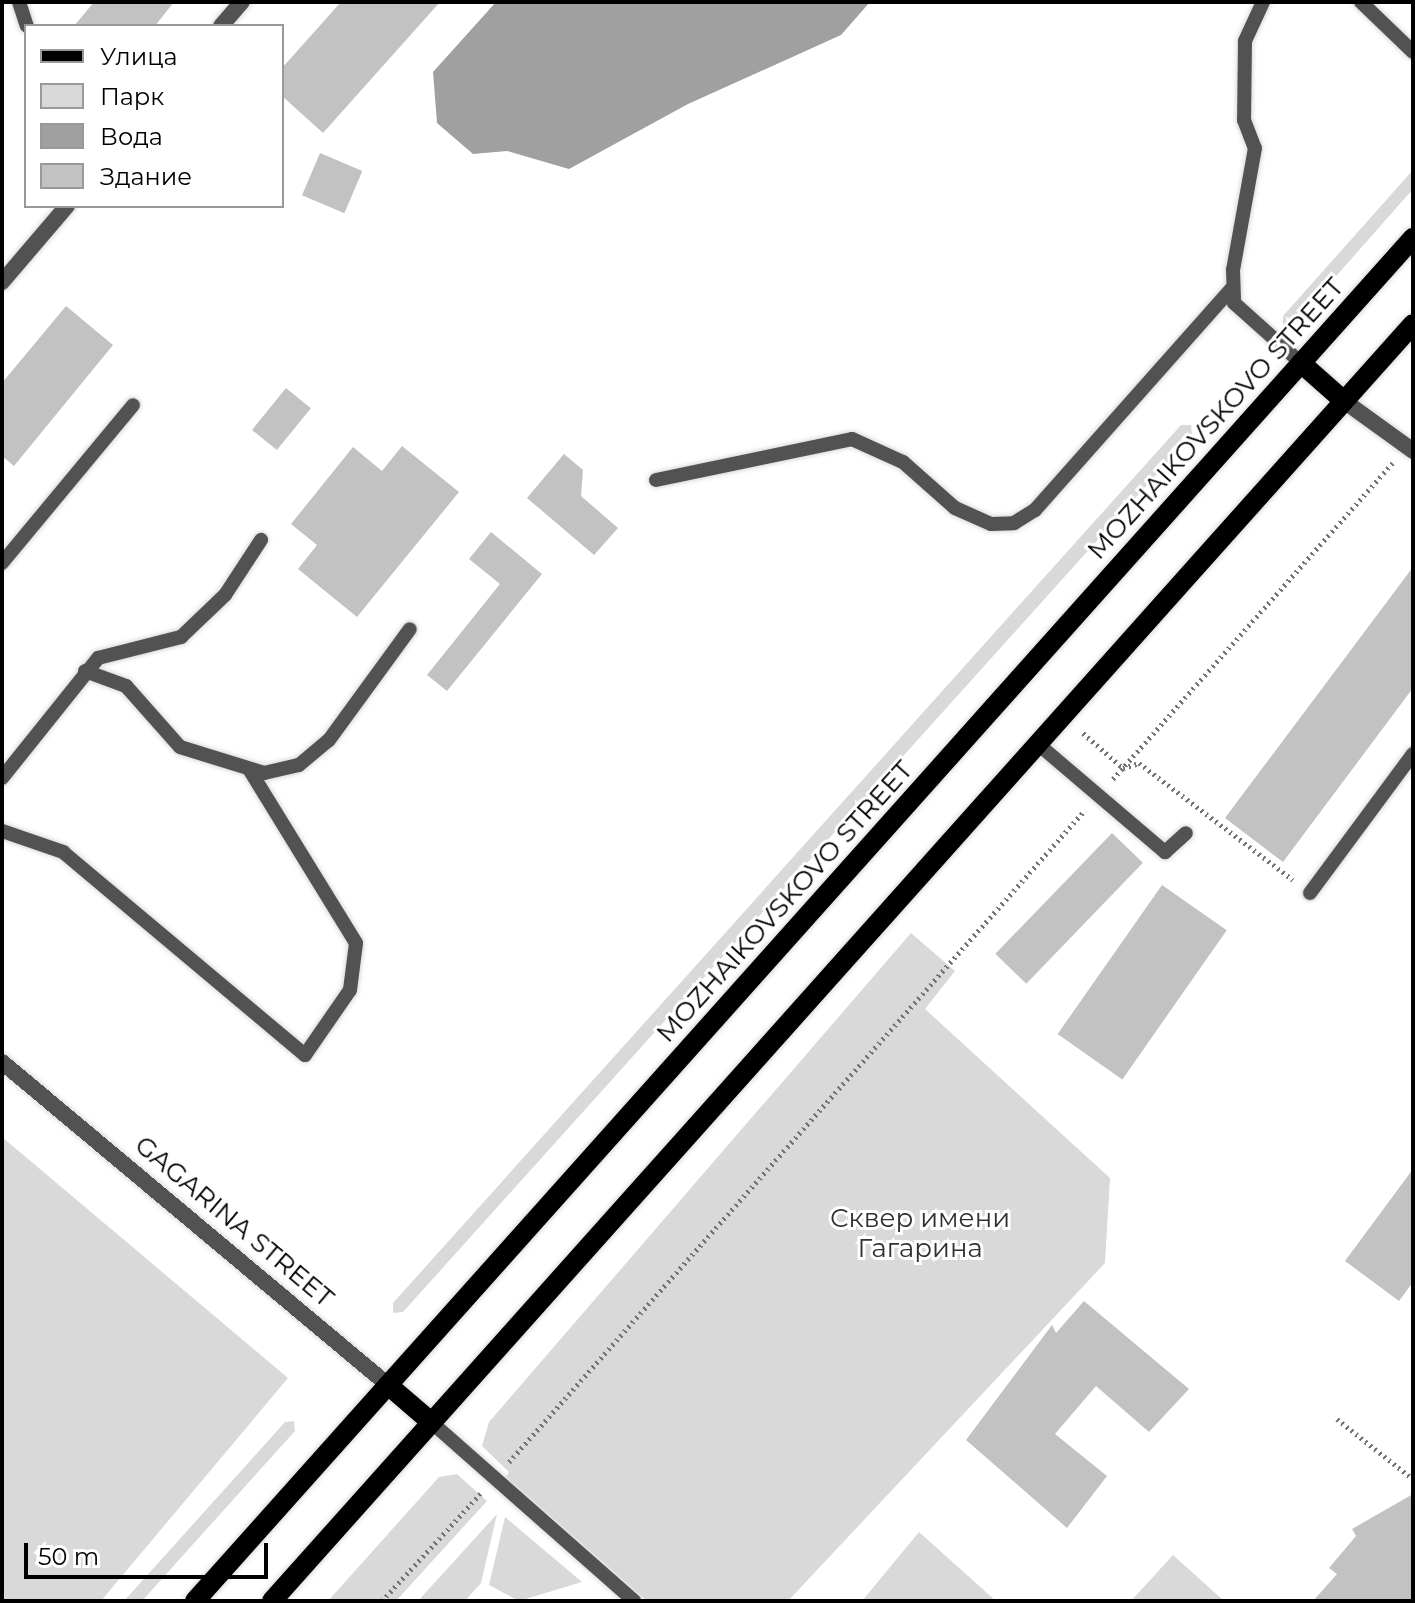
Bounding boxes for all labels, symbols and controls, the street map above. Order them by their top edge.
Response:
legend [24,24,284,208]
text: Улица [100,42,178,71]
text: Парк [100,82,164,111]
text: Вода [100,122,163,151]
text: Здание [100,162,192,191]
street label: MOZHAIKOVSKOVO STREET [1081,272,1351,566]
street label: MOZHAIKOVSKOVO STREET [650,755,920,1049]
street label: GAGARINA STREET [128,1130,340,1314]
park label: Сквер имени Гагарина [830,1203,1010,1264]
scale bar [28,1527,272,1577]
text: 50 m [38,1542,99,1571]

